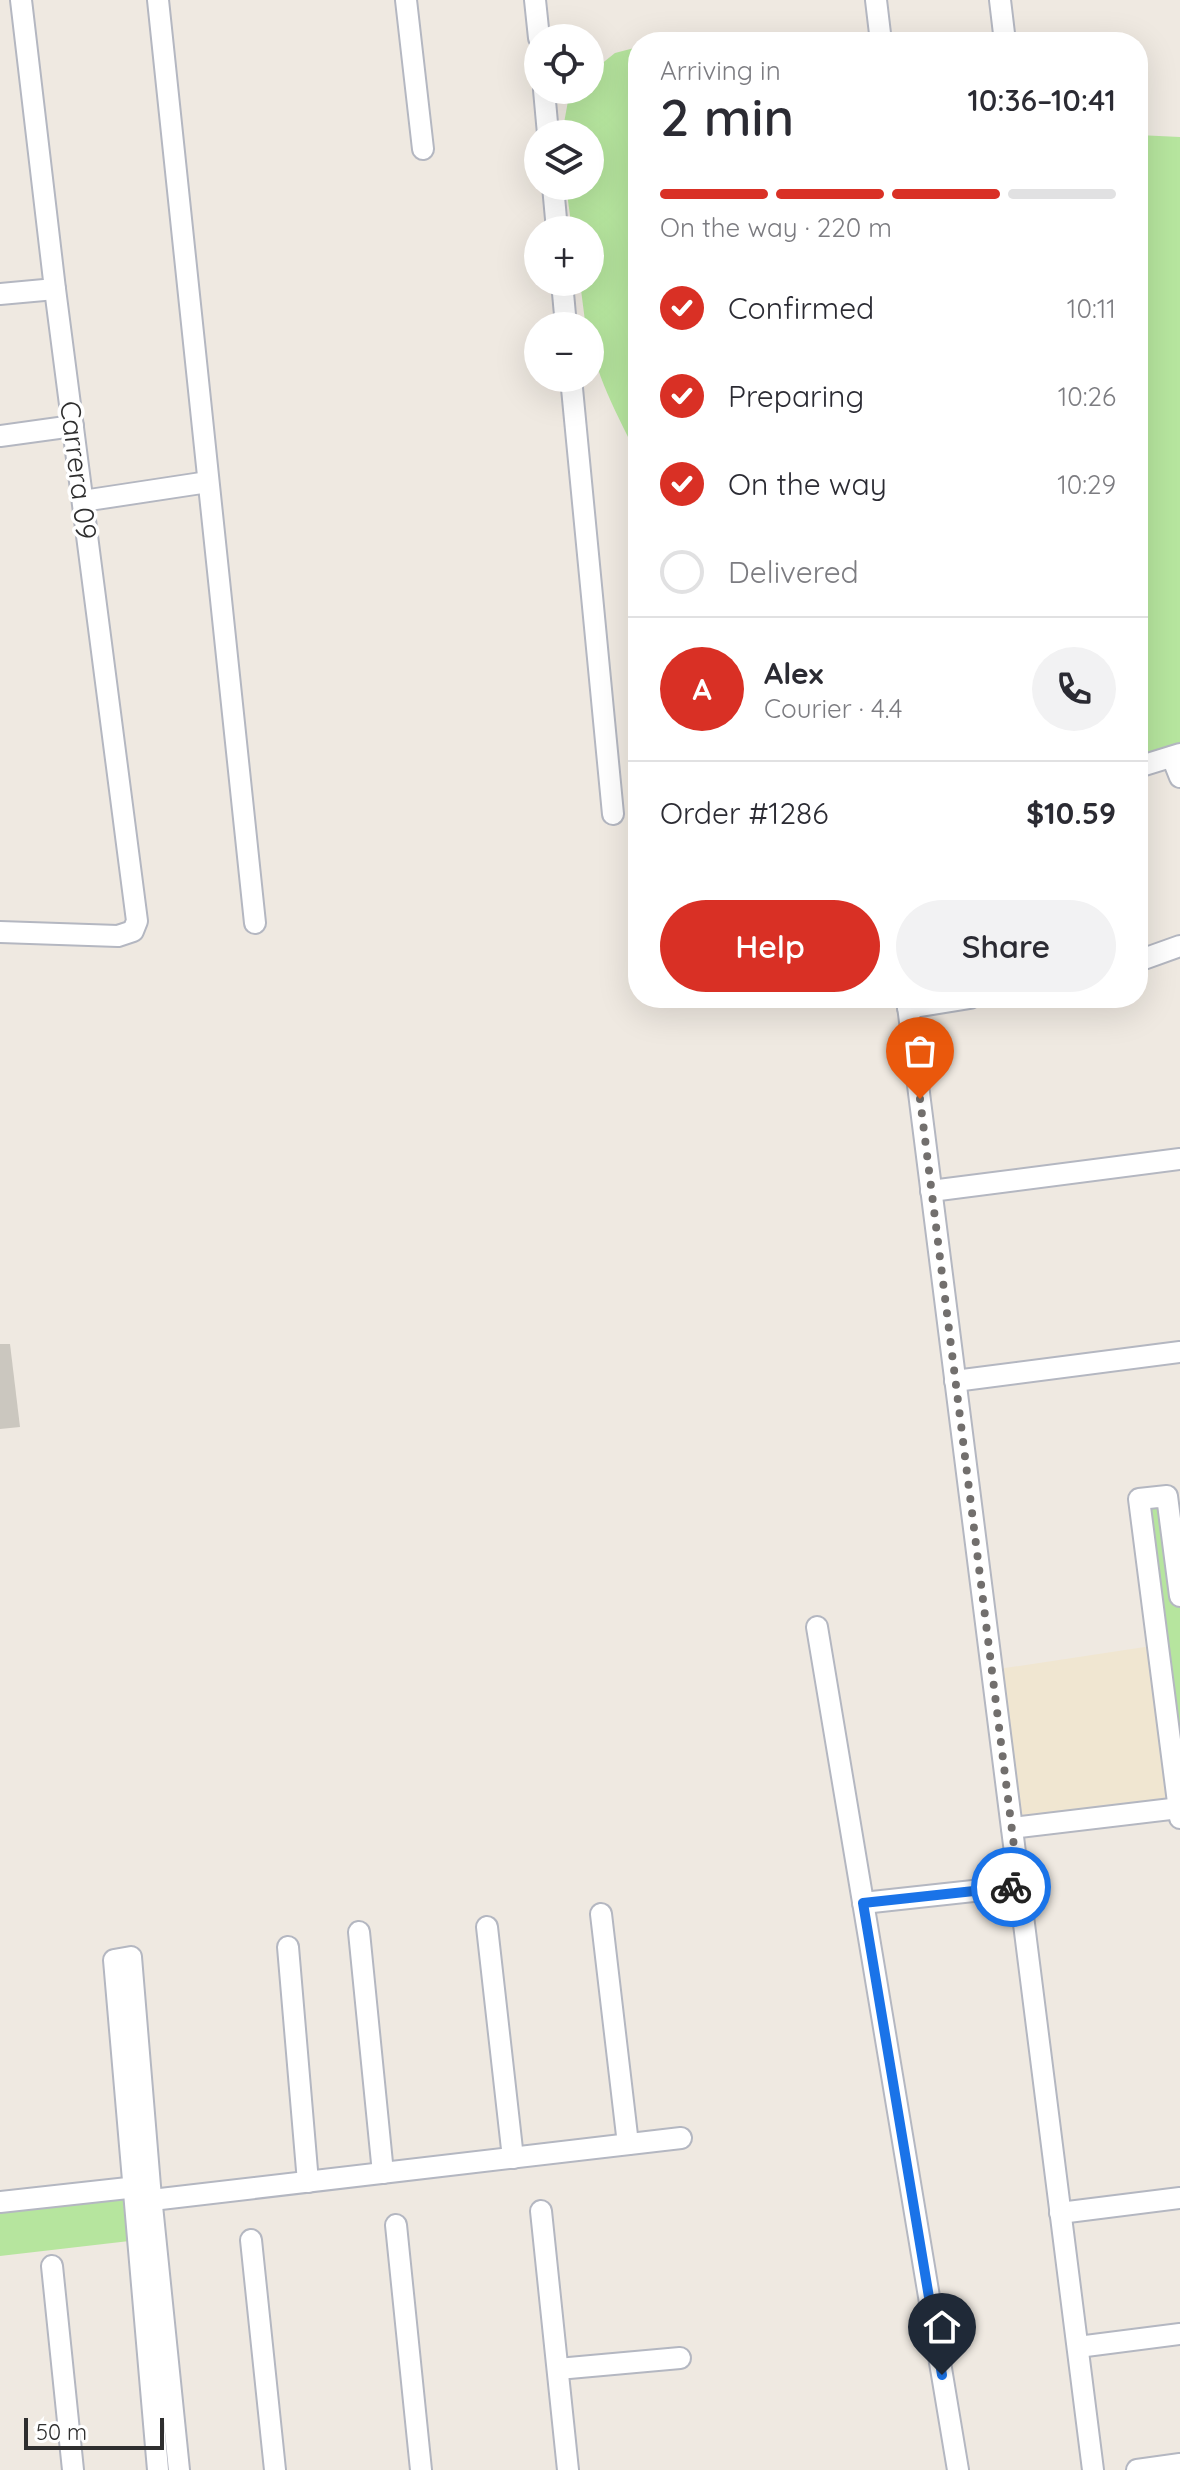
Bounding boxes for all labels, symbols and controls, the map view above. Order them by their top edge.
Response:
map controls [524,24,604,392]
button: locate [524,24,604,104]
text: Arriving in [660,54,781,87]
text: 10:36–10:41 [967,81,1116,119]
text: 2 min [660,84,794,149]
button: layers [524,120,604,200]
text: On the way · 220 m [660,211,892,244]
button: + [524,216,604,296]
icon: check [660,286,704,330]
text: Confirmed [728,289,874,327]
text: 10:11 [1067,292,1116,325]
button: − [524,312,604,392]
icon: check [660,374,704,418]
text: Preparing [728,377,864,415]
text: 10:26 [1058,380,1116,413]
street label: Carrera 09 [53,399,105,541]
icon: check [660,462,704,506]
text: On the way [728,465,887,503]
text: 10:29 [1057,468,1116,501]
text: Delivered [728,553,859,591]
button: phone [1032,647,1116,731]
text: Alex [764,654,823,692]
text: A [692,670,712,708]
text: Courier · 4.4 [764,692,902,725]
text: Order #1286 [660,794,828,832]
text: $10.59 [1026,794,1116,832]
button: Help [660,900,880,992]
button: Share [896,900,1116,992]
pin [886,1017,954,1099]
icon: bag [898,1029,942,1073]
courier [971,1847,1051,1927]
icon: bike [989,1865,1033,1909]
pin [908,2293,976,2375]
icon: home [920,2305,964,2349]
scale bar [24,2414,164,2450]
text: 50 m [36,2418,87,2446]

